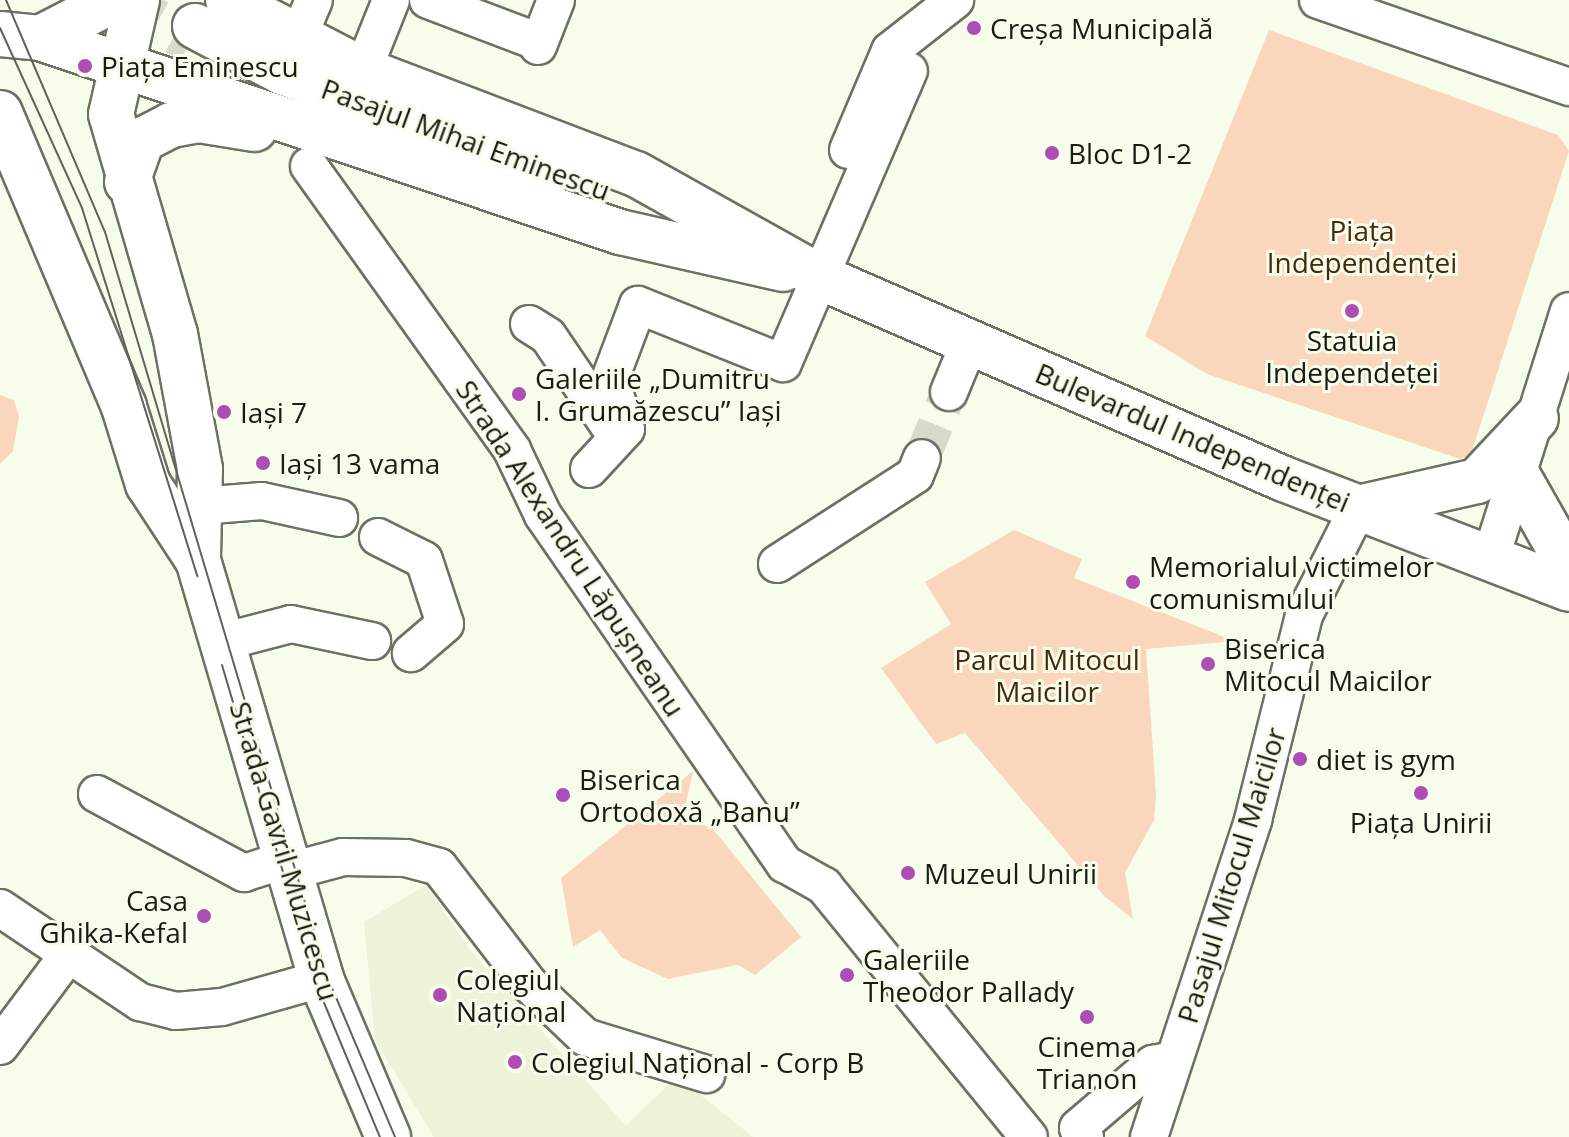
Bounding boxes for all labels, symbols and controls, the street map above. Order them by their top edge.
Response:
place label: Creșa Municipală [990,11,1213,45]
marker: Creșa Municipală [965,19,983,37]
place label: Piața Eminescu [101,49,299,83]
marker: Piața Eminescu [76,57,94,75]
street label: Pasajul Mihai Eminescu [317,71,615,207]
place label: Bloc D1-2 [1068,136,1192,170]
marker: Bloc D1-2 [1043,144,1061,162]
park label: Piața Independenței [1267,213,1457,279]
marker: Statuia Independeței [1343,302,1361,320]
place label: Statuia Independeței [1265,323,1439,389]
street label: Bulevardul Independenței [1031,355,1355,519]
place label: Galeriile „Dumitru I. Grumăzescu” Iași [535,361,782,427]
street label: Strada Alexandru Lăpușneanu [450,374,692,722]
marker: Galeriile „Dumitru I. Grumăzescu” Iași [510,385,528,403]
place label: Iași 7 [240,395,307,429]
marker: Iași 7 [215,403,233,421]
place label: Iași 13 vama [279,446,440,480]
marker: Iași 13 vama [254,454,272,472]
place label: Memorialul victimelor comunismului [1149,549,1434,615]
marker: Memorialul victimelor comunismului [1124,573,1142,591]
place label: Biserica Mitocul Maicilor [1224,631,1432,697]
park label: Parcul Mitocul Maicilor [954,642,1140,708]
marker: Biserica Mitocul Maicilor [1199,655,1217,673]
street label: Strada Gavril Muzicescu [224,698,346,1004]
street label: Pasajul Mitocul Maicilor [1170,723,1292,1027]
place label: diet is gym [1316,742,1456,776]
marker: diet is gym [1291,750,1309,768]
place label: Biserica Ortodoxă „Banu” [579,762,800,828]
marker: Piața Unirii [1412,784,1430,802]
marker: Biserica Ortodoxă „Banu” [554,786,572,804]
place label: Piața Unirii [1350,805,1492,839]
place label: Muzeul Unirii [924,856,1097,890]
marker: Muzeul Unirii [899,864,917,882]
place label: Casa Ghika-Kefal [39,883,188,949]
marker: Casa Ghika-Kefal [195,907,213,925]
place label: Galeriile Theodor Pallady [863,942,1074,1008]
place label: Colegiul Național [456,962,566,1028]
marker: Galeriile Theodor Pallady [838,966,856,984]
marker: Colegiul Național [431,986,449,1004]
marker: Cinema Trianon [1078,1008,1096,1026]
place label: Cinema Trianon [1037,1029,1137,1095]
place label: Colegiul Național - Corp B [531,1045,864,1079]
marker: Colegiul Național - Corp B [506,1053,524,1071]

